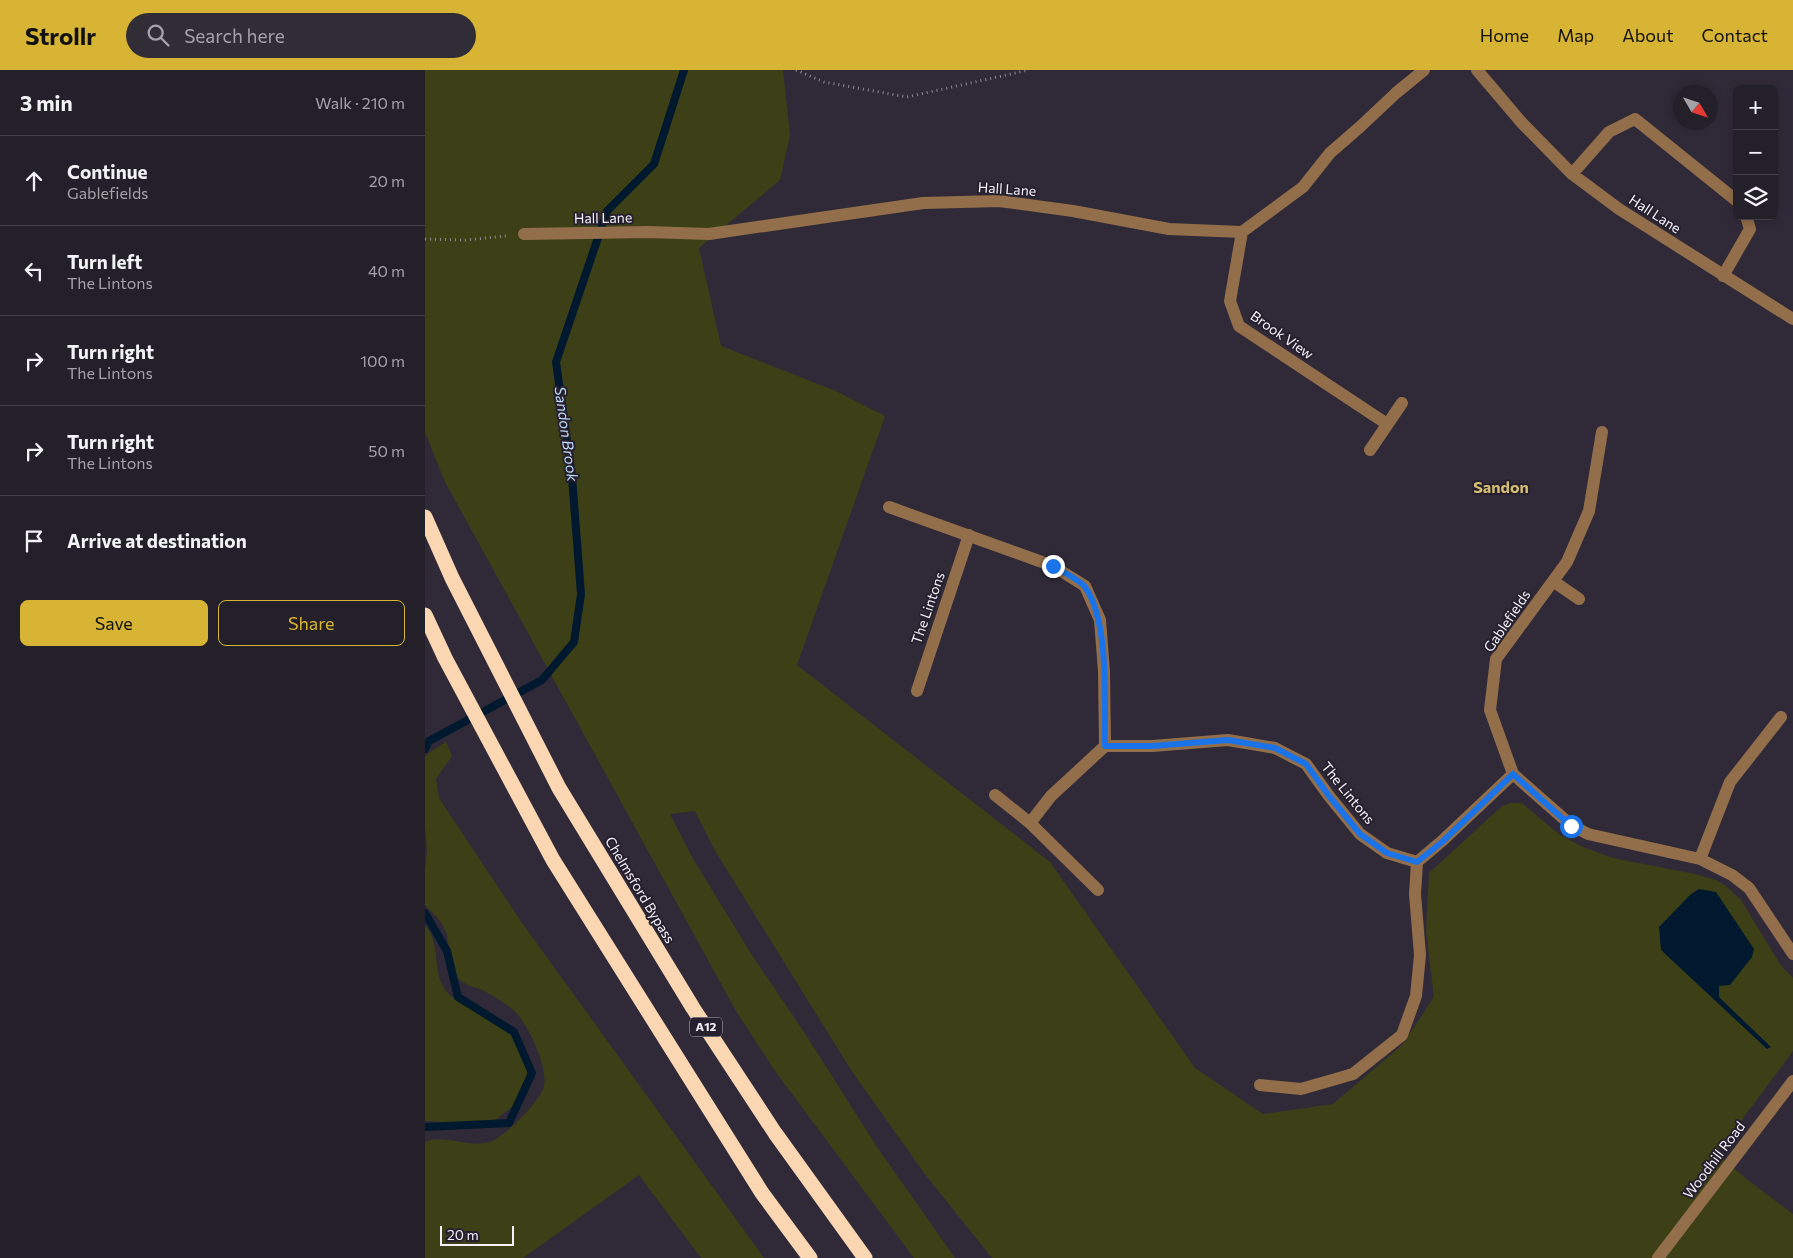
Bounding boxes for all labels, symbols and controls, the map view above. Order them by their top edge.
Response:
search box [126,13,476,58]
text: Strollr [25,21,96,50]
icon: search [144,21,172,49]
text: Search here [184,24,285,47]
text: Home [1480,24,1529,46]
text: Map [1557,24,1594,46]
text: About [1622,24,1674,46]
text: Contact [1702,24,1768,46]
north arrow [1673,85,1718,130]
map controls [1733,85,1778,220]
button: + [1733,85,1778,130]
text: 3 min [20,90,73,115]
text: Walk · 210 m [315,93,405,112]
button: − [1733,130,1778,175]
text: Continue [67,160,147,183]
icon: ahead [20,167,48,195]
text: 20 m [369,171,405,190]
button: layers [1733,175,1778,220]
street label: Hall Lane [977,178,1037,199]
text: Gablefields [67,183,148,202]
street label: Hall Lane [1626,191,1684,237]
street label: Hall Lane [574,208,632,227]
text: Turn left [67,250,142,273]
icon: left [20,257,48,285]
text: 40 m [368,261,405,280]
text: The Lintons [67,273,153,292]
street label: Brook View [1248,307,1317,362]
text: Turn right [67,340,154,363]
icon: right [20,347,48,375]
text: 100 m [360,351,405,370]
text: The Lintons [67,363,153,382]
water label: Sandon Brook [551,385,583,483]
text: Turn right [67,430,154,453]
icon: right [20,437,48,465]
text: 50 m [368,441,405,460]
text: The Lintons [67,453,153,472]
district label: Sandon [1473,477,1529,496]
icon: arrive [20,527,48,555]
text: Arrive at destination [67,529,247,552]
route end [1042,555,1065,578]
street label: The Lintons [907,570,948,646]
street label: Gablefields [1480,586,1534,655]
button: Save [20,600,208,646]
button: Share [218,600,405,646]
street label: The Lintons [1318,758,1379,827]
route start [1560,815,1583,838]
street label: Chelmsford Bypass [602,833,679,946]
road number: A12 [690,1018,722,1036]
street label: Woodhill Road [1679,1118,1748,1202]
scale bar [440,1223,514,1246]
text: 20 m [447,1226,479,1243]

